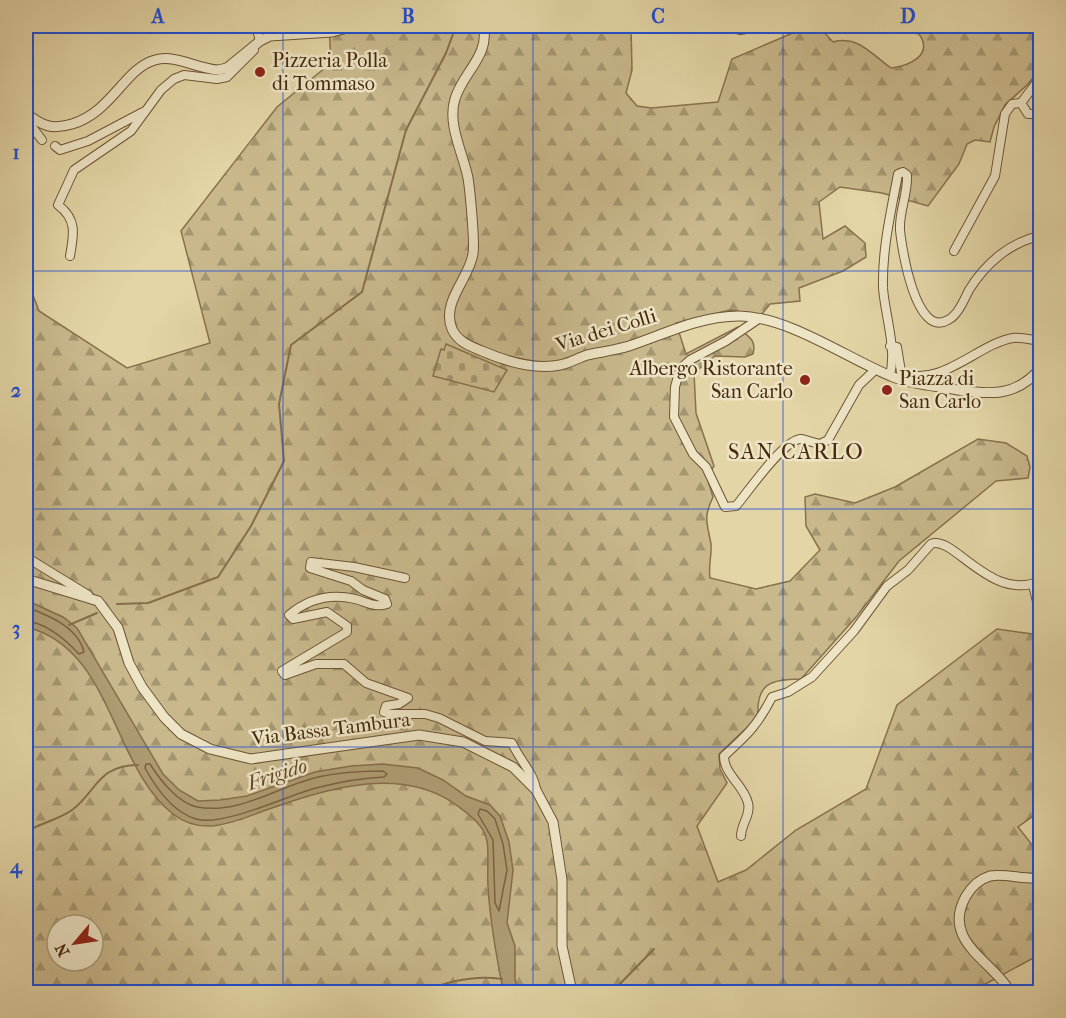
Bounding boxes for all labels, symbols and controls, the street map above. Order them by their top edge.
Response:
text: A [150,5,166,28]
text: B [401,5,415,28]
text: C [651,5,665,28]
text: D [900,5,916,28]
place label: Pizzeria Polla di Tommaso [272,49,388,95]
marker: Pizzeria Polla di Tommaso [253,65,267,79]
text: 1 [12,141,20,164]
street label: Via dei Colli [552,304,659,356]
place label: Albergo Ristorante San Carlo [629,357,793,403]
place label: Piazza di San Carlo [899,367,981,413]
marker: Albergo Ristorante San Carlo [798,373,812,387]
text: 2 [11,379,21,402]
marker: Piazza di San Carlo [880,383,894,397]
district label: SAN CARLO [728,439,864,465]
text: 3 [12,617,20,640]
street label: Via Bassa Tambura [249,708,413,750]
water label: Frigido [243,753,310,795]
text: 4 [9,855,23,879]
north arrow [45,913,105,973]
text: N [51,939,74,960]

